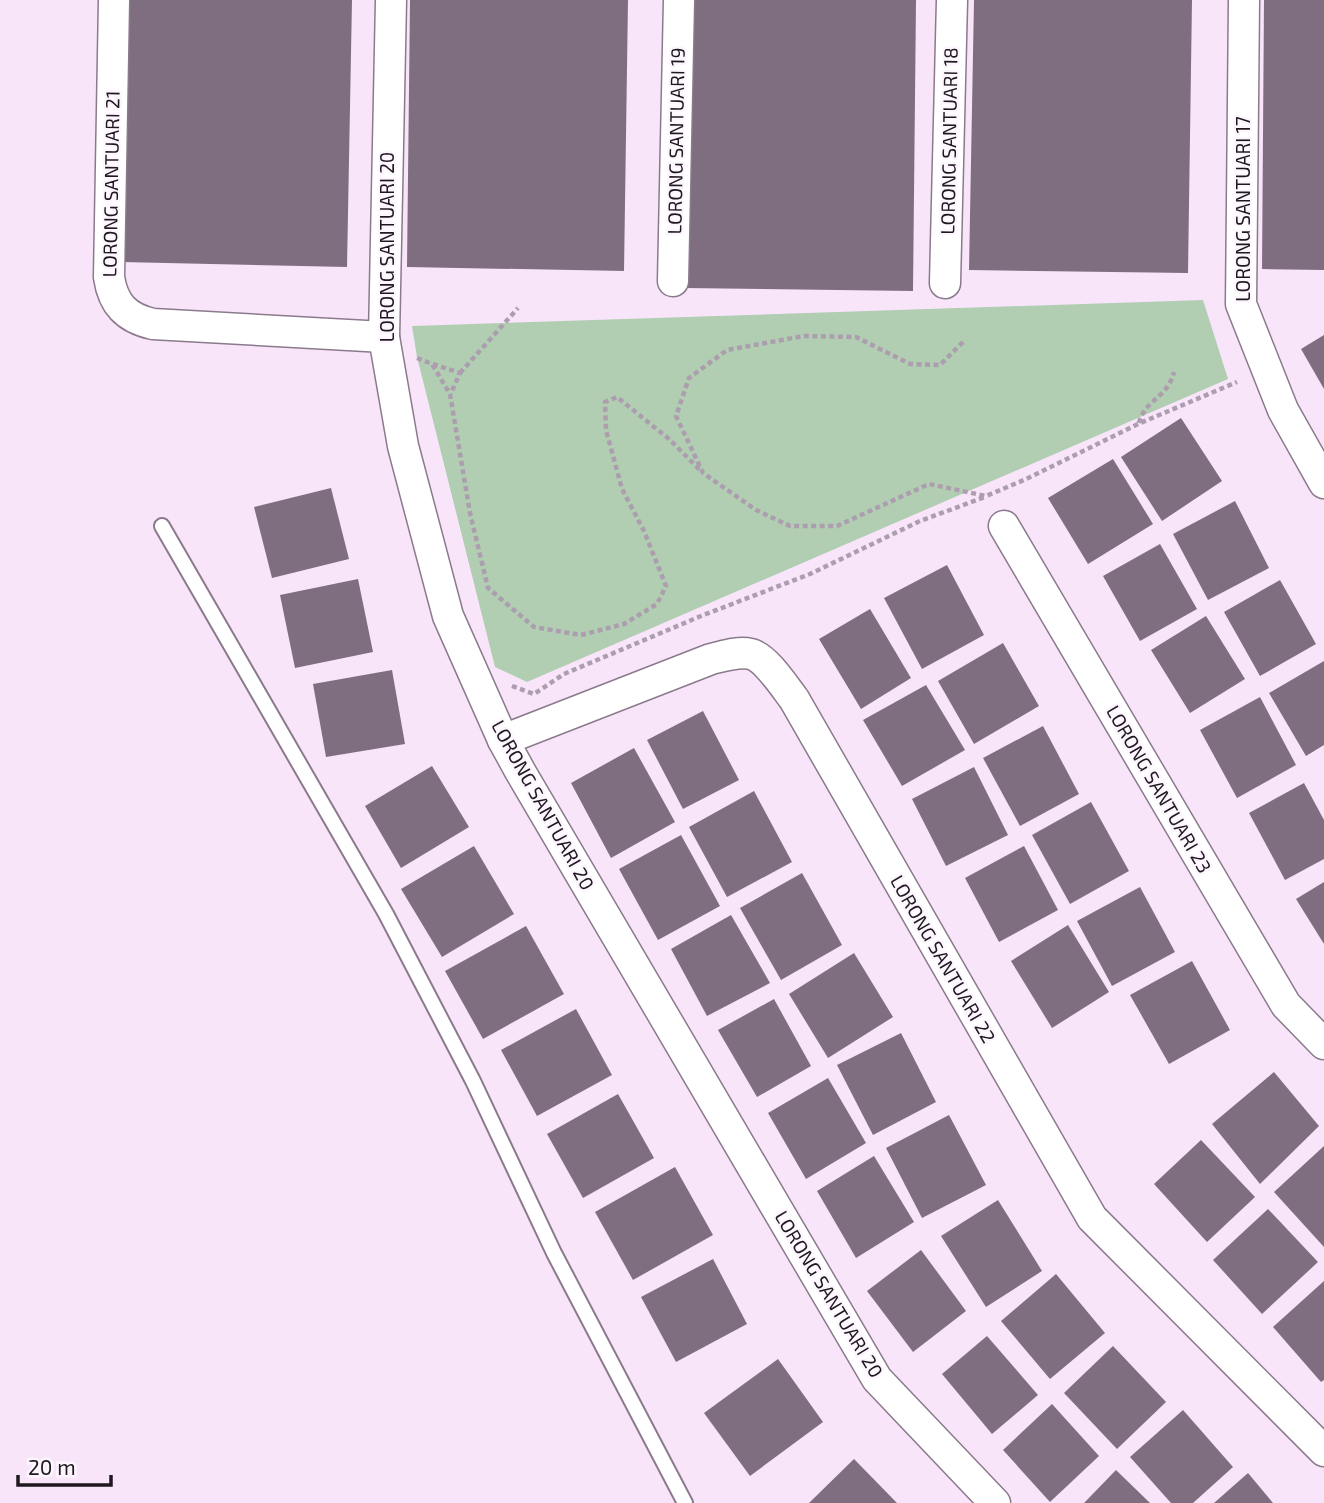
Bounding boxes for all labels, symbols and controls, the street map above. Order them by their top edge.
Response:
street label: LORONG SANTUARI 19 [662,47,689,235]
street label: LORONG SANTUARI 18 [935,47,962,235]
street label: LORONG SANTUARI 21 [97,90,124,278]
street label: LORONG SANTUARI 17 [1231,116,1254,302]
street label: LORONG SANTUARI 20 [375,152,398,342]
street label: LORONG SANTUARI 23 [1102,701,1217,877]
street label: LORONG SANTUARI 20 [487,716,600,894]
street label: LORONG SANTUARI 22 [886,871,1001,1047]
street label: LORONG SANTUARI 20 [770,1206,888,1381]
scale bar [18,1444,110,1488]
text: 20 m [28,1454,76,1479]

